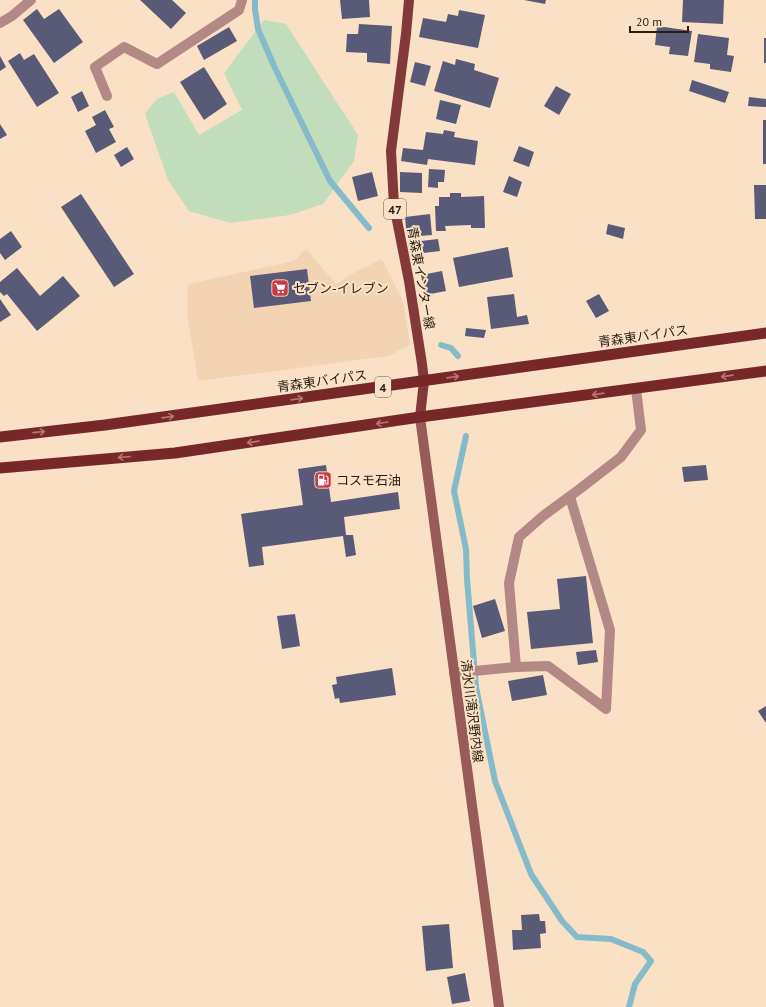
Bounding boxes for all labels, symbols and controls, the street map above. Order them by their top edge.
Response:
scale bar [630,8,688,34]
text: 20 m [636,14,662,29]
road number: 47 [384,199,406,219]
street label: 青森東インター線 [404,225,438,331]
supermarket icon: セブン-イレブン [270,278,290,298]
place label: セブン-イレブン [293,280,389,297]
street label: 青森東バイパス [597,321,689,351]
street label: 青森東バイパス [276,366,368,396]
one-way arrow [721,372,734,380]
one-way arrow [446,373,459,381]
road number: 4 [375,377,391,397]
one-way arrow [592,390,605,397]
one-way arrow [290,395,303,403]
one-way arrow [161,413,174,420]
one-way arrow [376,419,389,427]
one-way arrow [32,429,45,436]
one-way arrow [247,438,260,446]
one-way arrow [118,454,131,461]
fuel station icon: コスモ石油 [313,470,333,490]
place label: コスモ石油 [336,472,401,489]
street label: 清水川滝沢野内線 [457,658,487,764]

